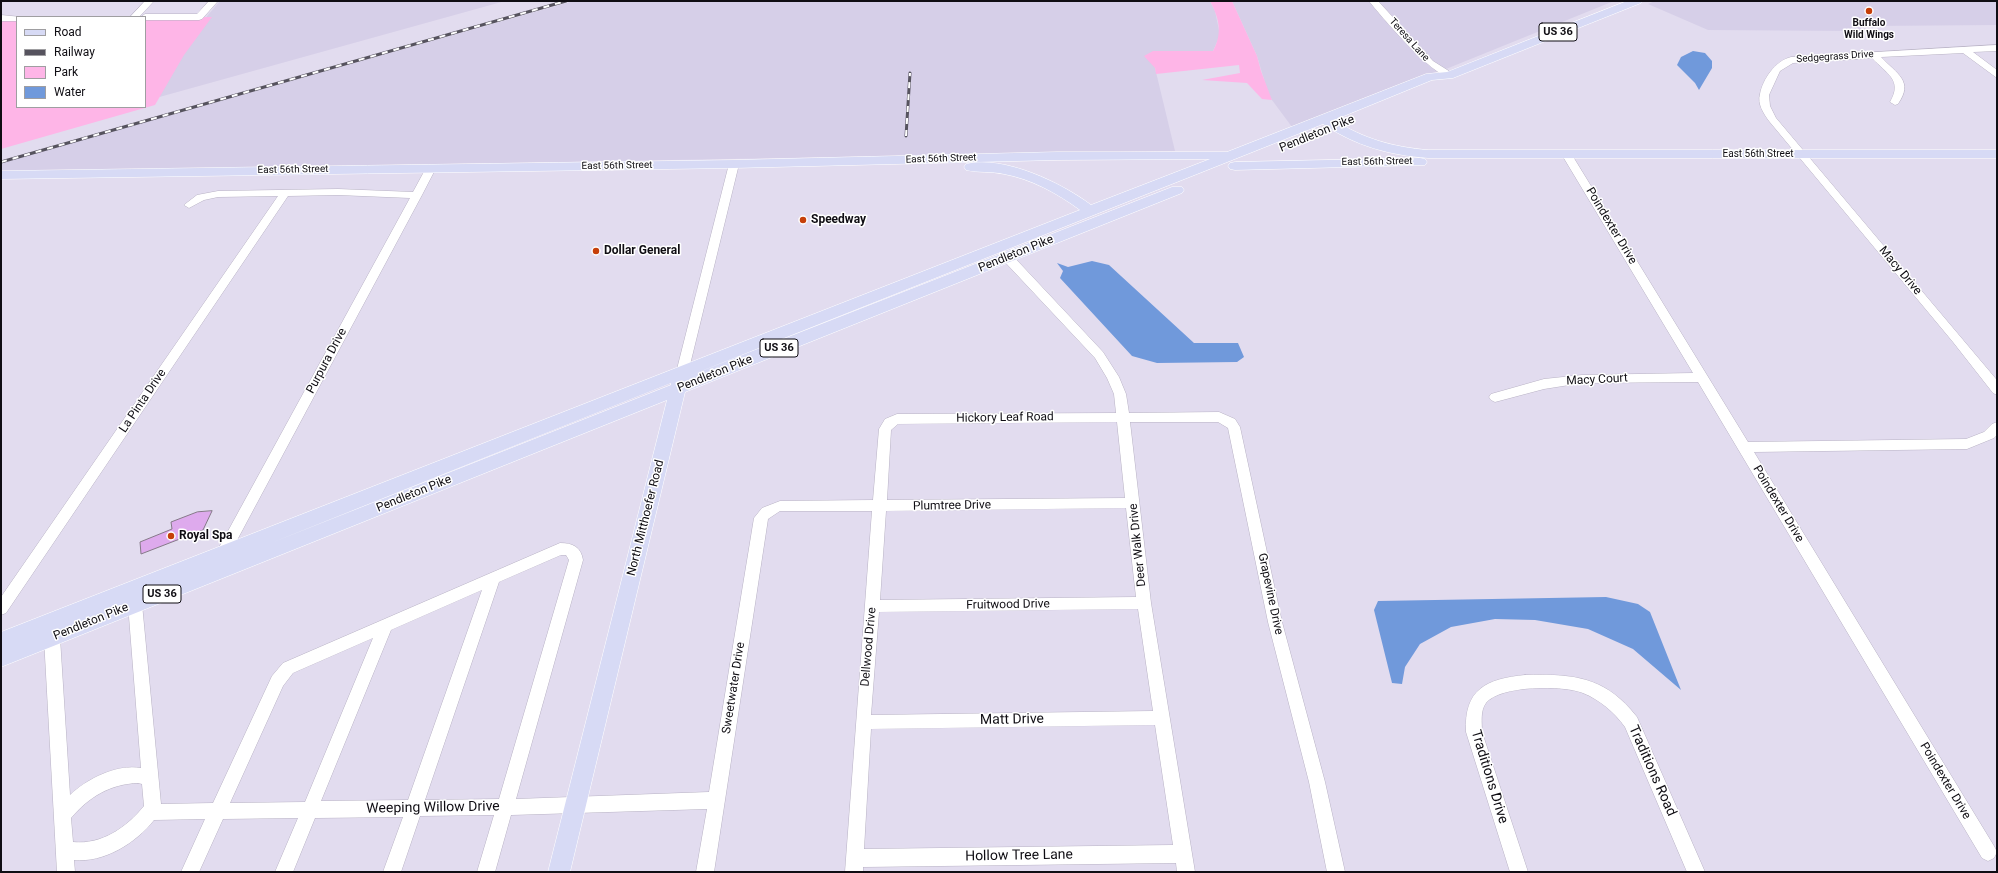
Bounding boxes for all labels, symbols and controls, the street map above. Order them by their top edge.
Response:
marker: Buffalo Wild Wings [1864,6,1874,16]
legend [16,16,146,108]
street label: Teresa Lane [1386,16,1432,64]
place label: Buffalo Wild Wings [1844,17,1894,40]
road number: US 36 [1539,23,1577,41]
text: Road [54,25,82,39]
text: Railway [54,45,95,59]
street label: Sedgegrass Drive [1796,48,1874,66]
text: Park [54,65,78,79]
text: Water [54,85,85,99]
street label: Pendleton Pike [1277,112,1357,156]
street label: East 56th Street [1723,148,1793,160]
street label: East 56th Street [905,152,977,166]
street label: East 56th Street [1341,155,1413,169]
street label: East 56th Street [581,159,653,173]
street label: East 56th Street [257,163,329,177]
street label: Poindexter Drive [1582,185,1640,267]
place label: Speedway [811,213,866,227]
marker: Speedway [798,215,808,225]
street label: Pendleton Pike [976,232,1056,276]
place label: Dollar General [604,244,680,258]
street label: Macy Drive [1876,244,1924,298]
marker: Dollar General [591,246,601,256]
street label: Purpura Drive [304,326,350,396]
road number: US 36 [760,339,798,357]
street label: Pendleton Pike [675,352,755,396]
street label: La Pinta Drive [116,367,170,435]
street label: Macy Court [1566,371,1628,389]
street label: Hickory Leaf Road [956,410,1054,426]
street label: North Mitthoefer Road [625,458,667,578]
street label: Poindexter Drive [1749,463,1807,545]
street label: Pendleton Pike [374,472,454,516]
street label: Plumtree Drive [913,498,991,514]
street label: Deer Walk Drive [1126,503,1150,587]
place label: Royal Spa [179,529,232,543]
marker: Royal Spa [166,531,176,541]
street label: Grapevine Drive [1254,552,1286,636]
road number: US 36 [143,585,181,603]
street label: Fruitwood Drive [966,597,1050,613]
street label: Pendleton Pike [51,600,131,644]
street label: Dellwood Drive [858,607,880,687]
street label: Sweetwater Drive [720,641,748,735]
street label: Matt Drive [980,711,1044,729]
street label: Traditions Road [1624,723,1680,819]
street label: Traditions Drive [1467,728,1511,826]
street label: Poindexter Drive [1916,740,1974,822]
street label: Weeping Willow Drive [366,798,500,818]
street label: Hollow Tree Lane [965,847,1073,865]

